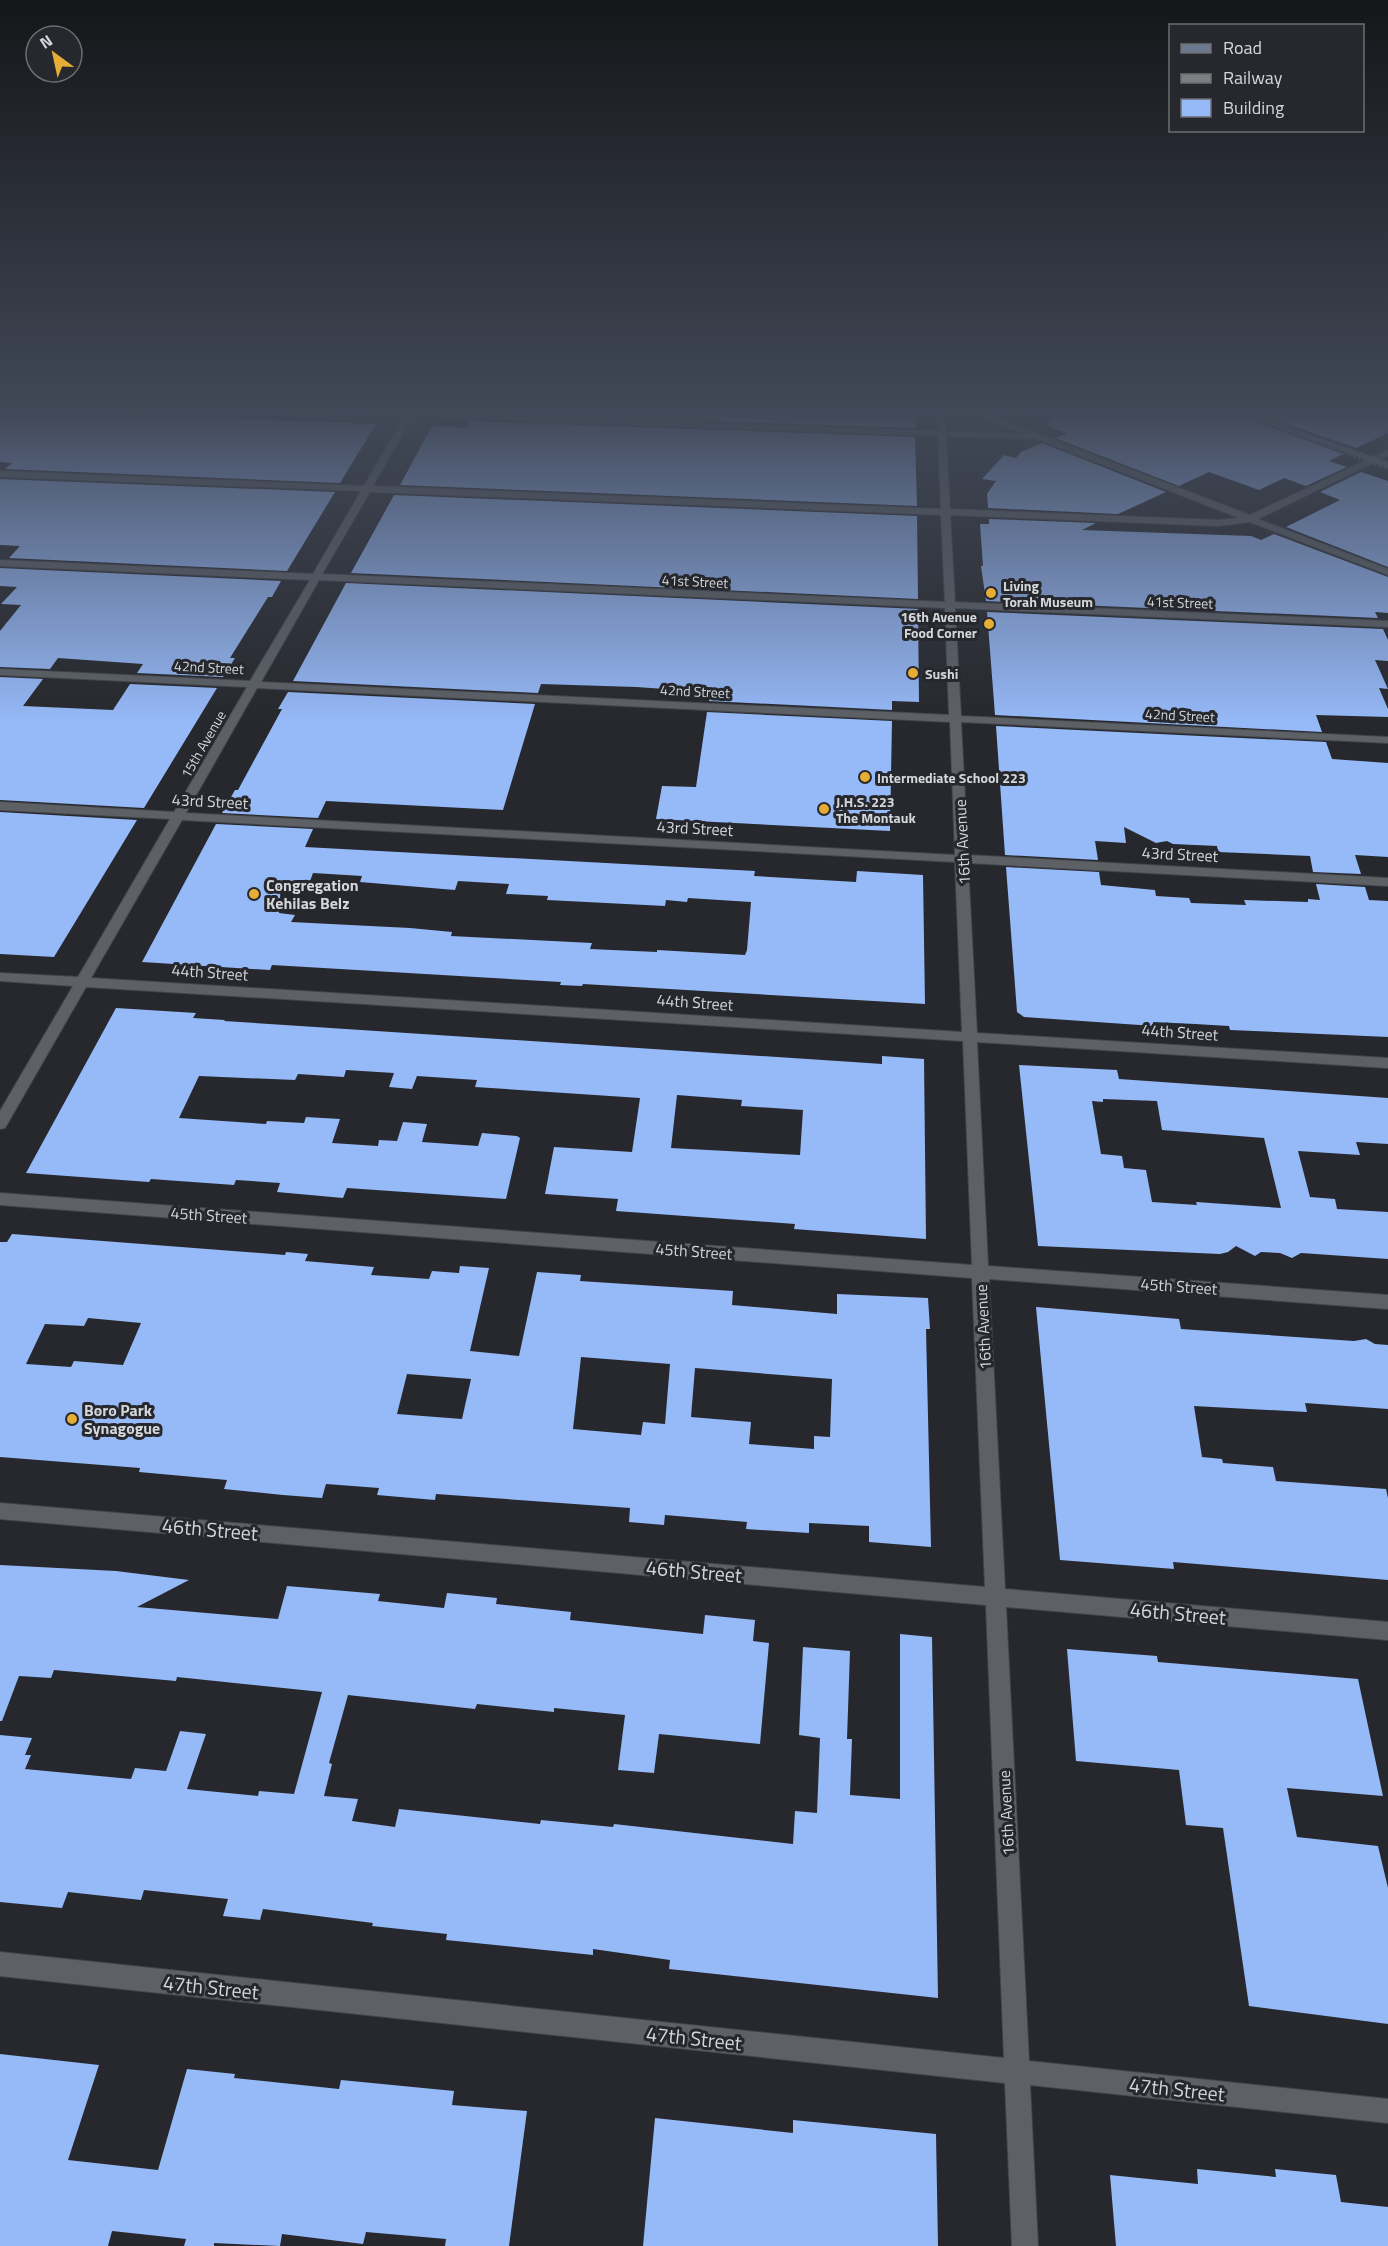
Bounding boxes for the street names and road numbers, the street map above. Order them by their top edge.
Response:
street label: 41st Street [661,569,729,593]
street label: 41st Street [1147,590,1214,614]
street label: 42nd Street [174,655,244,679]
street label: 42nd Street [660,679,730,703]
street label: 42nd Street [1145,703,1215,727]
street label: 15th Avenue [175,706,231,782]
street label: 43rd Street [171,787,249,815]
street label: 16th Avenue [948,799,976,885]
street label: 43rd Street [656,814,734,842]
street label: 43rd Street [1141,840,1219,868]
street label: 44th Street [171,957,250,987]
street label: 44th Street [656,987,735,1017]
street label: 44th Street [1141,1017,1220,1047]
street label: 45th Street [170,1200,249,1230]
street label: 45th Street [655,1236,734,1266]
street label: 45th Street [1140,1271,1219,1301]
street label: 16th Avenue [969,1284,997,1370]
street label: 46th Street [161,1509,259,1549]
street label: 46th Street [645,1551,743,1591]
street label: 46th Street [1129,1593,1227,1633]
street label: 16th Avenue [992,1770,1020,1856]
street label: 47th Street [162,1967,260,2007]
street label: 47th Street [645,2018,743,2058]
street label: 47th Street [1128,2069,1226,2109]

